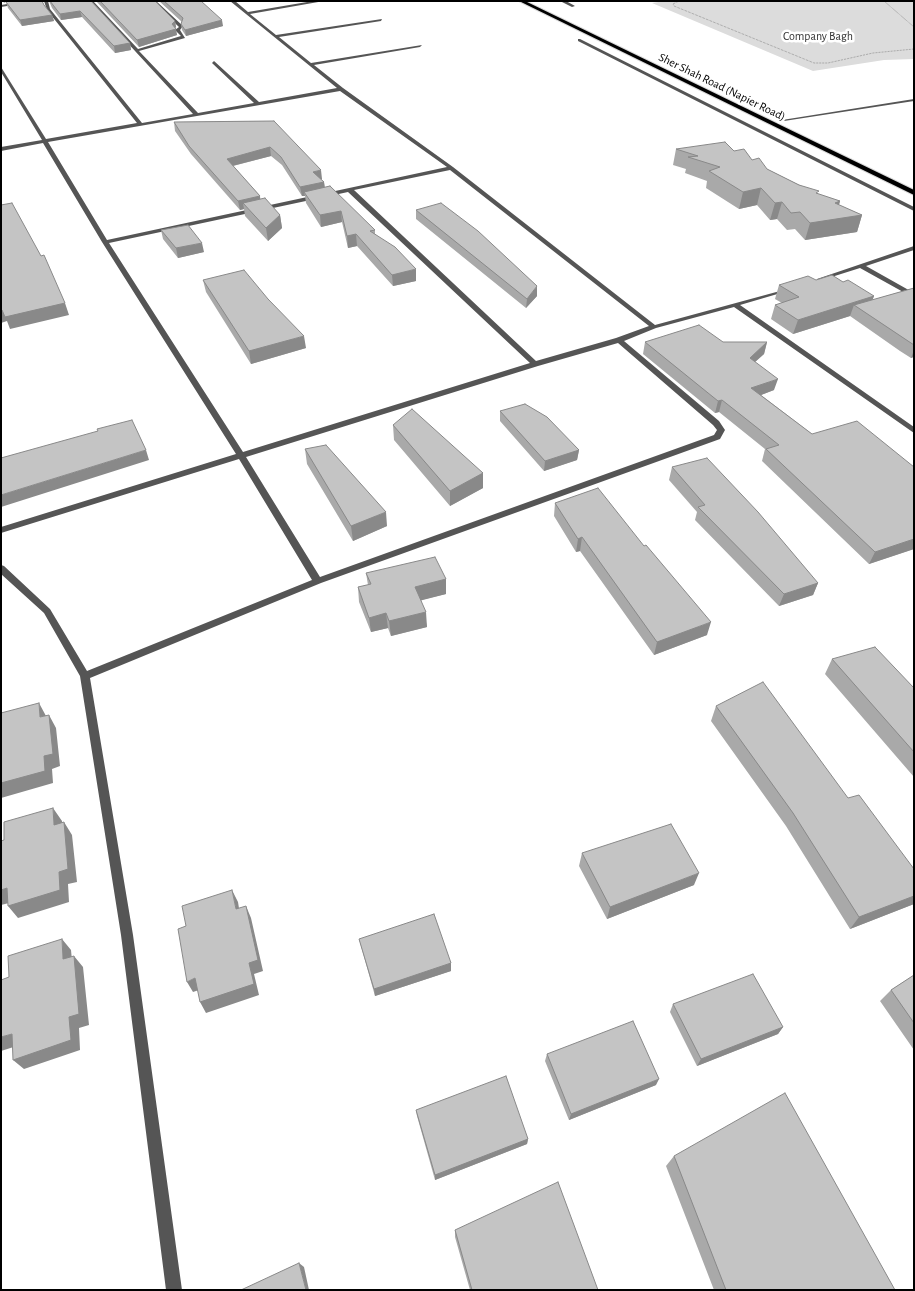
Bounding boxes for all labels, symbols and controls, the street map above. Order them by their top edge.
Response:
park label: Company Bagh [783,29,853,43]
street label: Sher Shah Road (Napier Road) [656,50,788,124]

